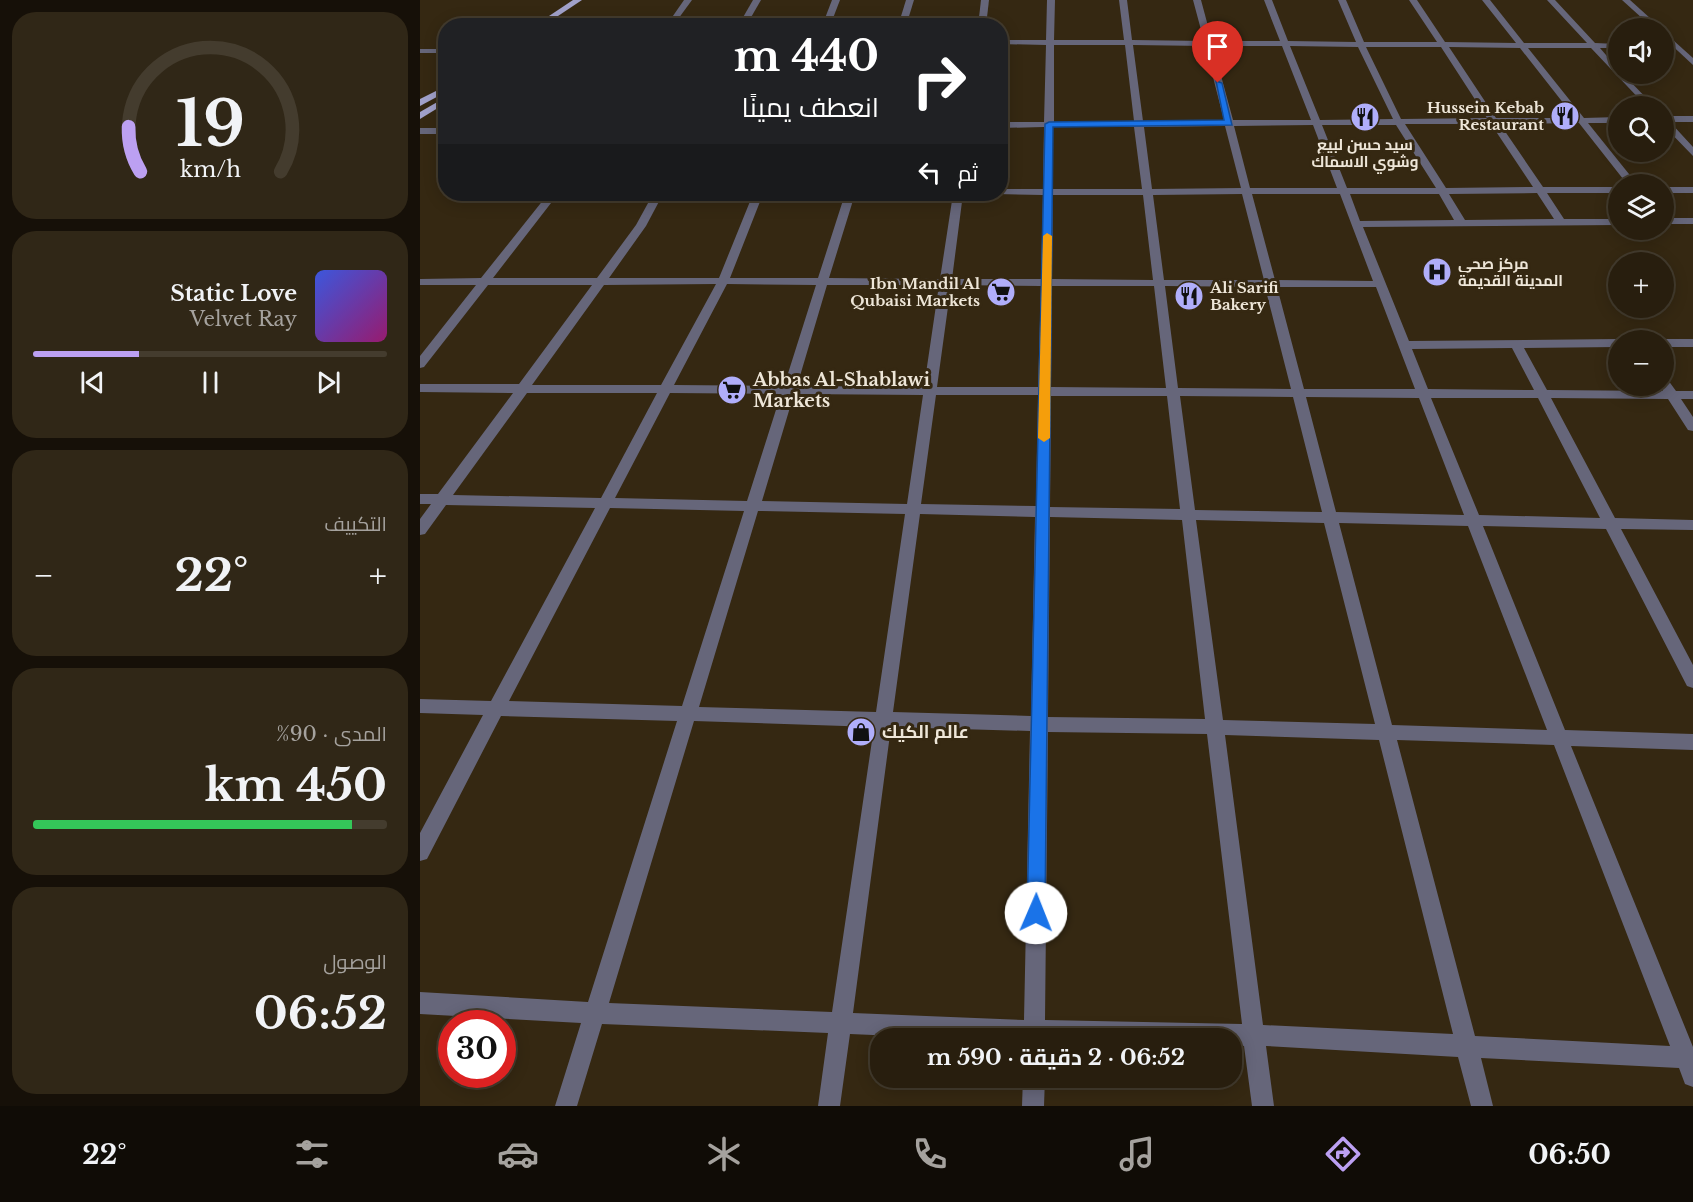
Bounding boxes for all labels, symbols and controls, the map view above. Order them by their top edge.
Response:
map controls [1608,18,1674,396]
button: sound [1608,18,1674,84]
pin [1192,21,1243,83]
text: 440 m [734,30,879,82]
icon: arrive [1201,30,1234,63]
icon: right [900,42,978,120]
text: 19 [175,86,245,164]
text: انعطف يمينًا [742,91,879,124]
button: search [1608,96,1674,162]
place label: Hussein Kebab Restaurant [1427,98,1544,134]
restaurant icon: Hussein Kebab Restaurant [1549,100,1581,132]
restaurant icon: سيد حسن لبيع وشوي الاسماك [1349,101,1381,133]
place label: سيد حسن لبيع وشوي الاسماك [1312,135,1418,174]
icon: left [913,156,946,189]
text: km/h [180,157,241,184]
text: ثم [958,160,978,187]
button: layers [1608,174,1674,240]
button: + [1608,252,1674,318]
place label: مركز صحي المدينة القديمة [1458,254,1563,290]
hospital icon: مركز صحي المدينة القديمة [1421,256,1453,288]
place label: Ibn Mandil Al Qubaisi Markets [850,274,981,310]
supermarket icon: Ibn Mandil Al Qubaisi Markets [985,276,1017,308]
place label: Ali Sarifi Bakery [1209,278,1279,314]
text: Static Love [170,280,297,307]
restaurant icon: Ali Sarifi Bakery [1173,280,1205,312]
text: Velvet Ray [189,307,297,331]
button: − [1608,330,1674,396]
icon: previous [76,366,109,399]
icon: pause [194,366,227,399]
icon: next [312,366,345,399]
place label: Abbas Al-Shablawi Markets [752,369,930,412]
supermarket icon: Abbas Al-Shablawi Markets [716,374,748,406]
text: التكييف [324,512,387,536]
text: 22° [175,547,248,603]
text: − [33,555,54,596]
text: + [369,555,387,596]
shop icon: عالم الكيك [845,716,877,748]
place label: عالم الكيك [882,721,969,744]
text: المدى · 90% [276,722,387,746]
text: 450 km [205,757,387,813]
position arrow [1004,881,1068,945]
text: الوصول [323,950,387,974]
text: 06:52 [254,985,387,1041]
speed limit sign: 30 [438,1010,516,1088]
text: 06:52 · 2 دقيقة · 590 m [927,1044,1185,1071]
icon: filters [291,1133,333,1175]
icon: car [497,1133,539,1175]
icon: climate [703,1133,745,1175]
icon: phone [909,1133,951,1175]
icon: music [1116,1133,1158,1175]
icon: directions [1322,1133,1364,1175]
text: 22° [82,1138,126,1171]
text: 06:50 [1528,1138,1611,1171]

